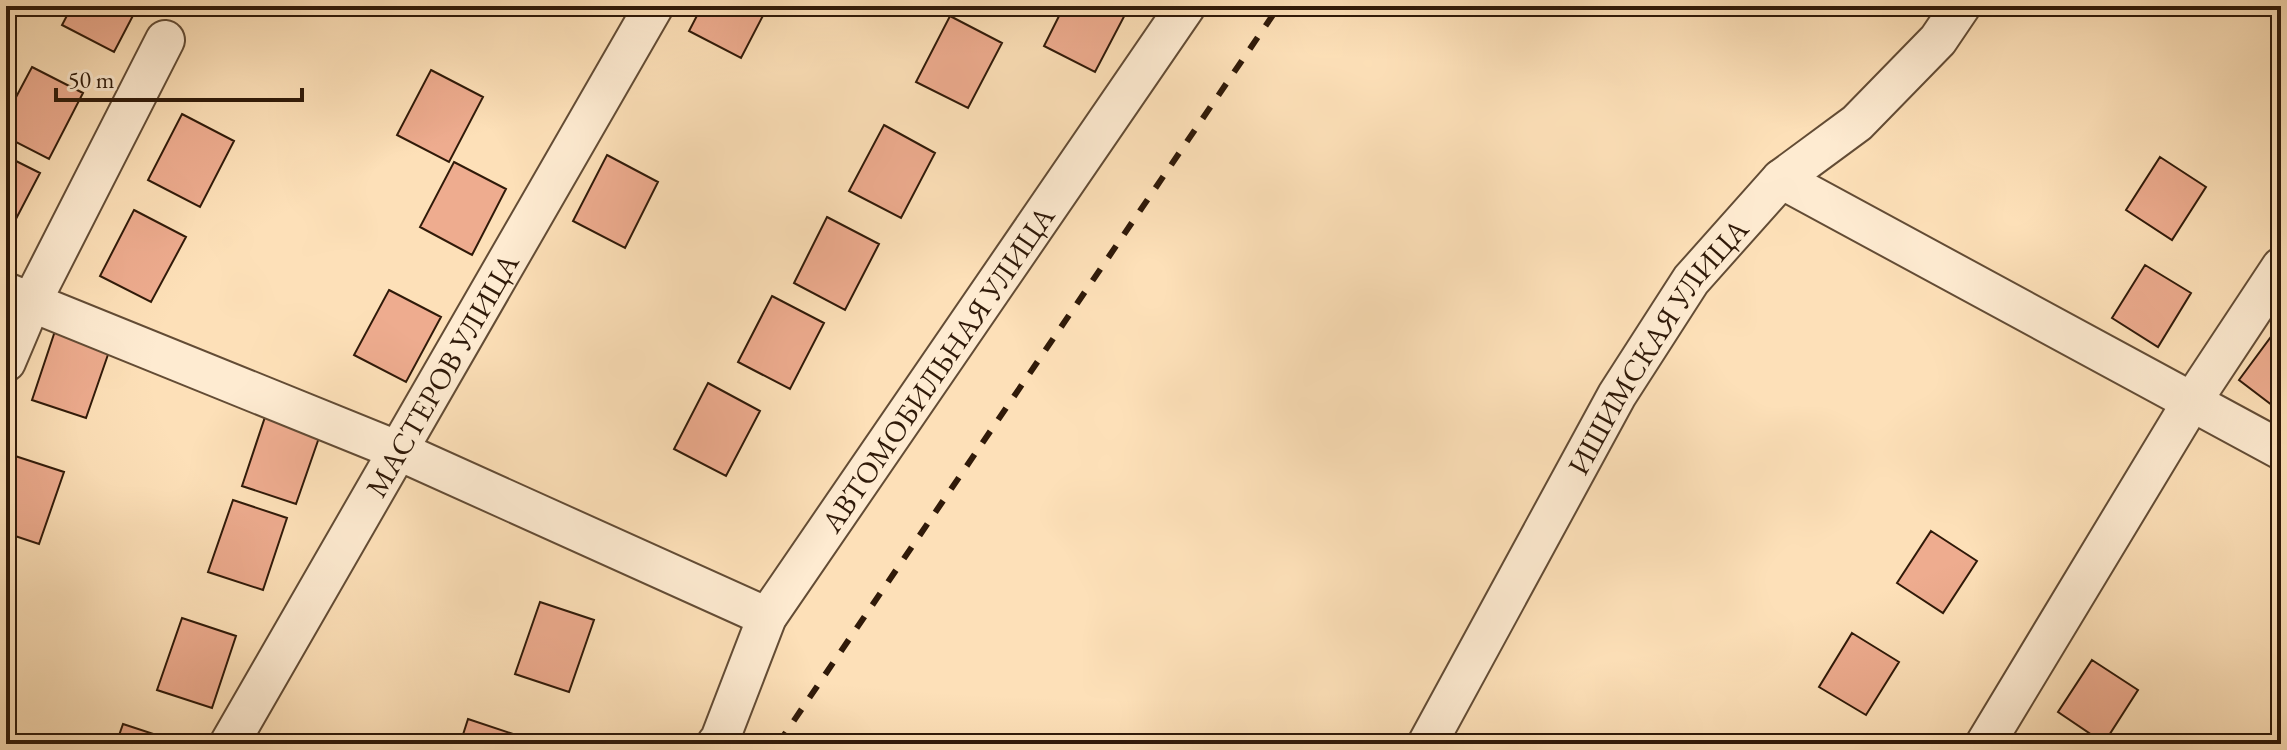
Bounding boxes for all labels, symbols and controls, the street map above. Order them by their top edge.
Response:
scale bar [56,52,302,102]
text: 50 m [68,64,115,95]
street label: АВТОМОБИЛЬНАЯ УЛИЦА [811,198,1063,540]
street label: ИШИМСКАЯ УЛИЦА [1558,210,1756,481]
street label: МАСТЕРОВ УЛИЦА [356,246,527,504]

